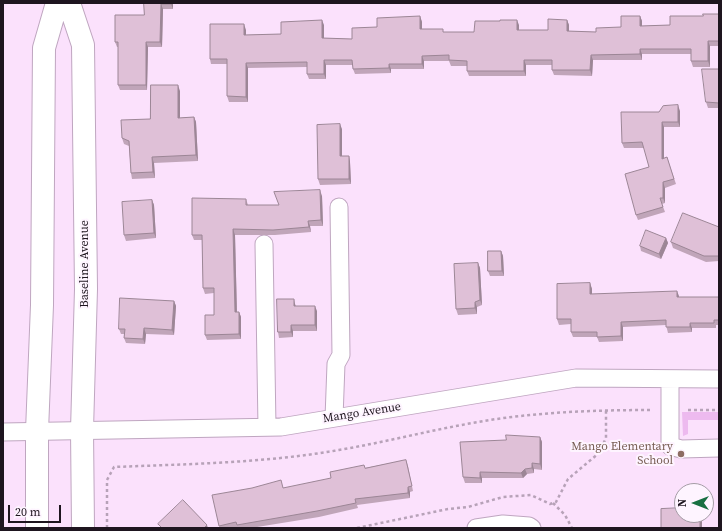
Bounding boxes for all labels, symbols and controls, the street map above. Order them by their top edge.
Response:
street label: Baseline Avenue [78,220,92,308]
street label: Mango Avenue [322,400,402,426]
place label: Mango Elementary School [571,440,673,468]
marker: Mango Elementary School [676,449,686,459]
north arrow [674,483,714,523]
scale bar [10,497,63,523]
text: N [675,499,690,507]
text: 20 m [15,504,41,520]

